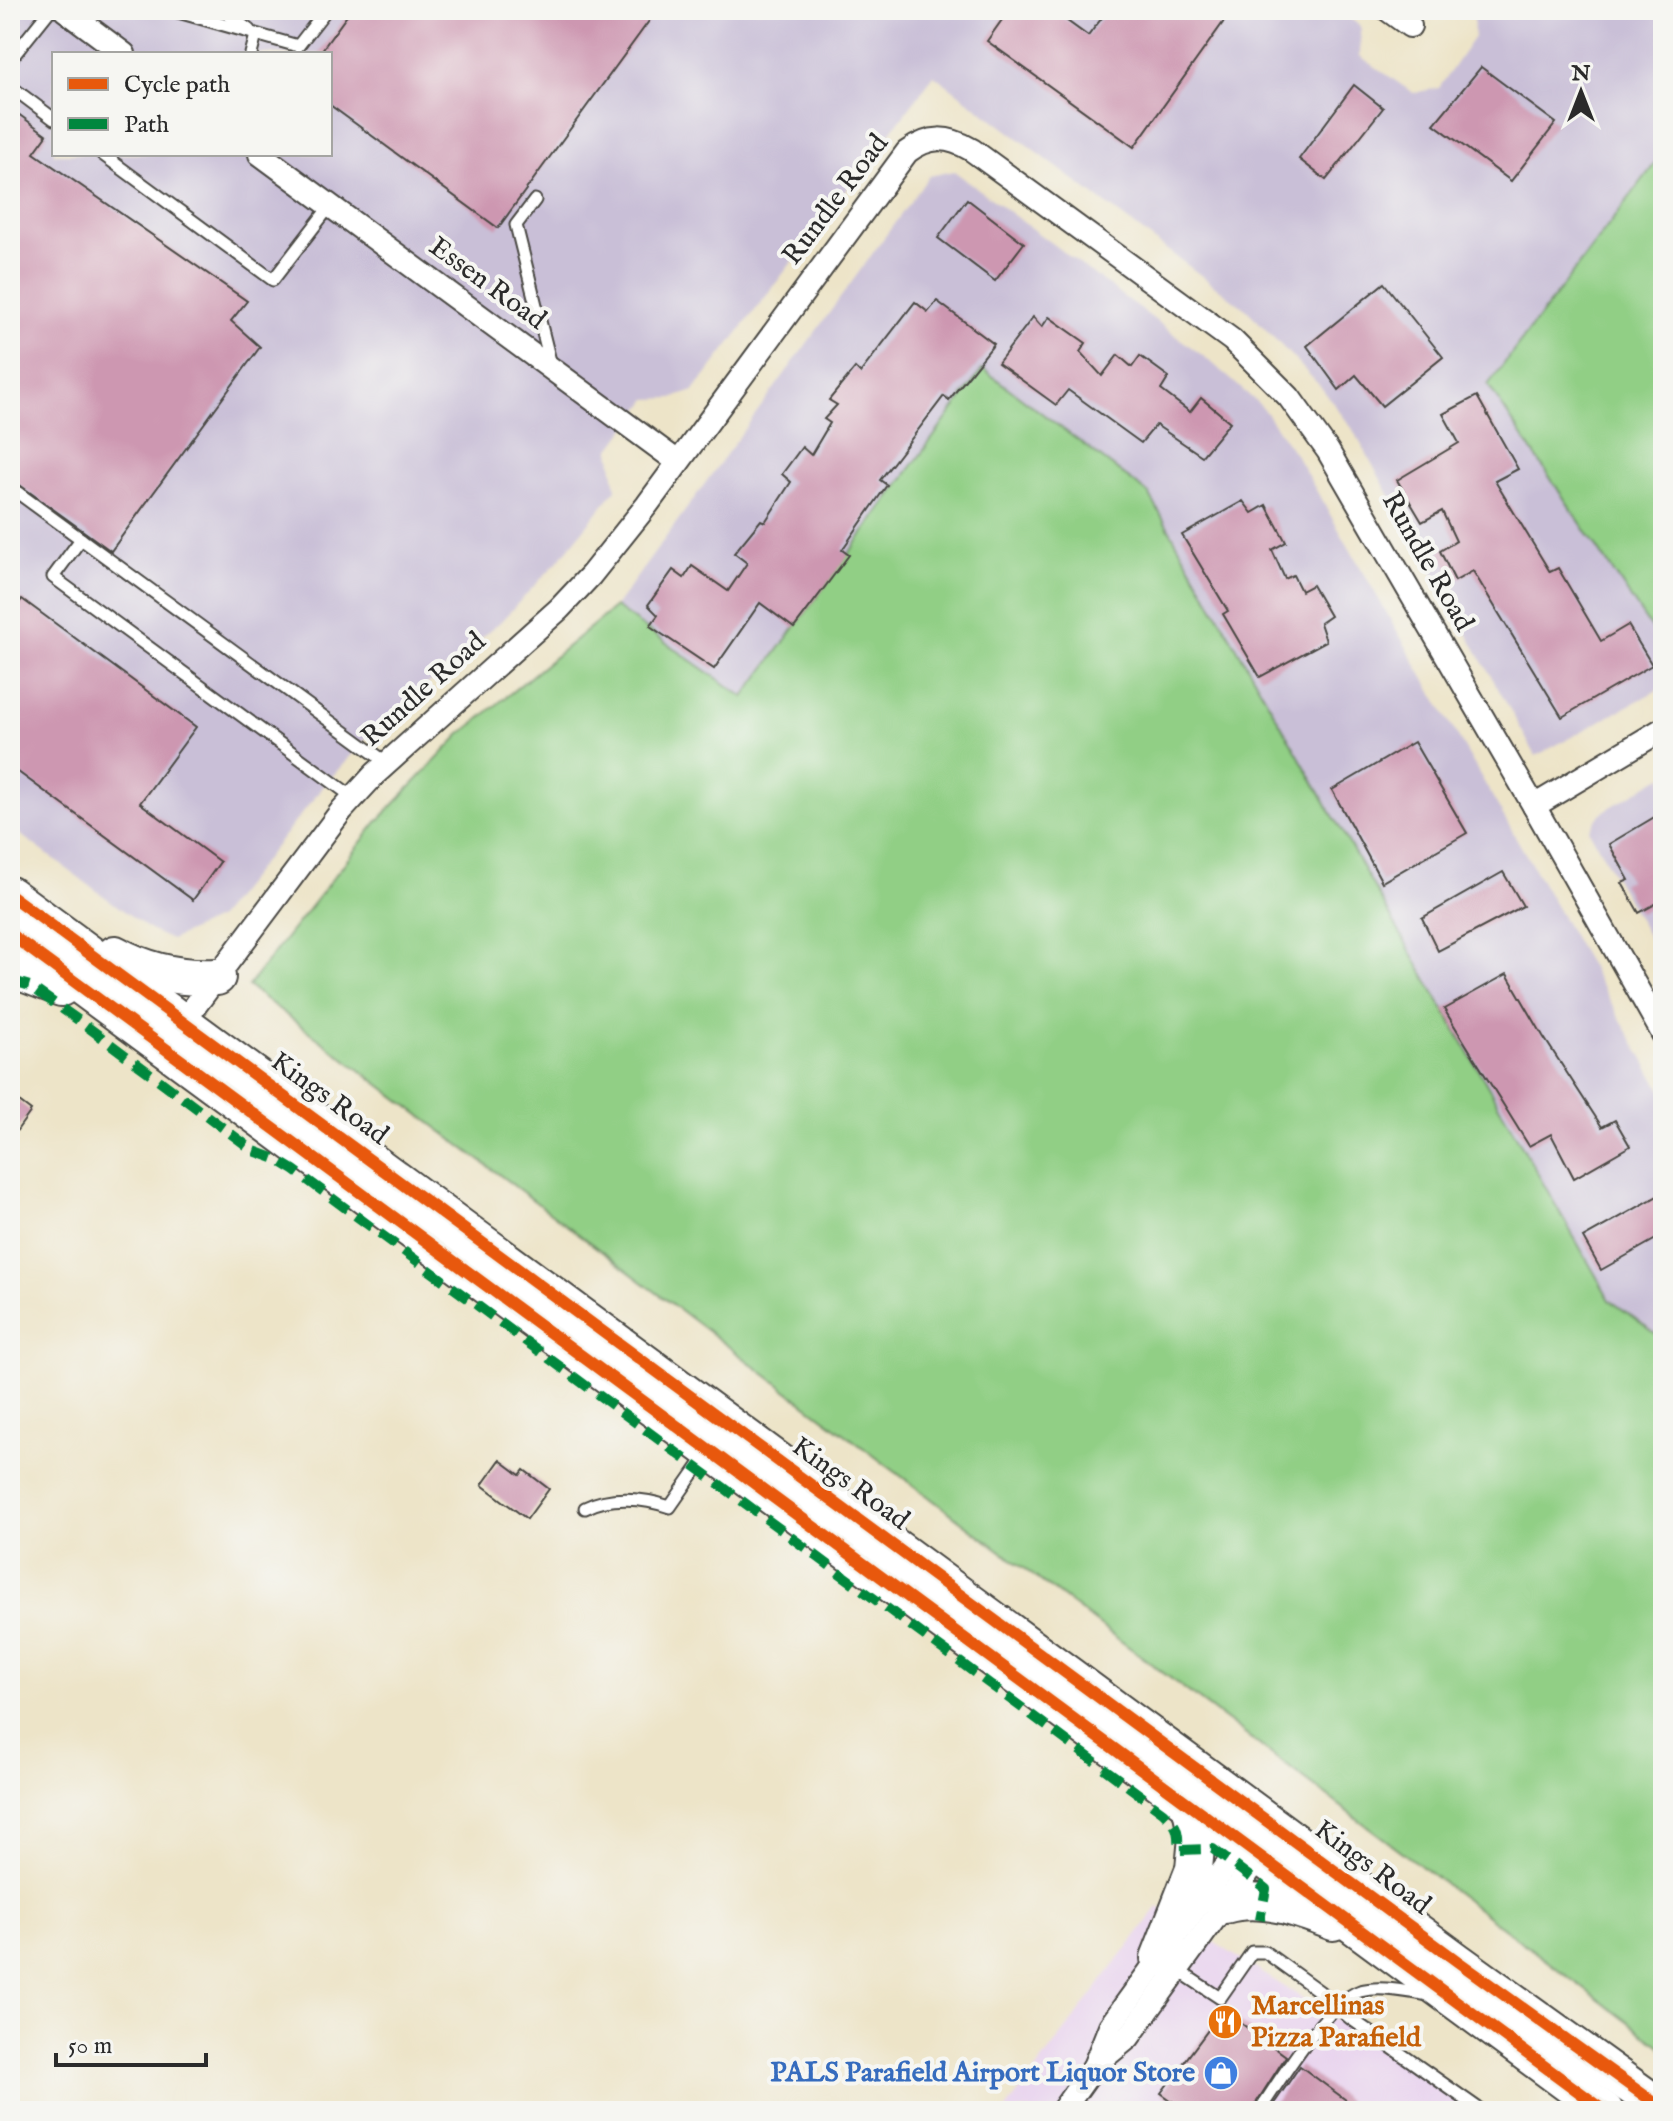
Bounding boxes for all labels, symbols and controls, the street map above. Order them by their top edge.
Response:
legend [52,52,332,156]
north arrow [1541,52,1621,132]
text: N [1570,60,1591,88]
text: Cycle path [124,70,230,101]
text: Path [124,110,169,141]
street label: Rundle Road [775,127,897,273]
street label: Essen Road [422,230,552,338]
street label: Rundle Road [1373,486,1481,638]
street label: Rundle Road [355,625,493,755]
street label: Kings Road [263,1045,395,1153]
street label: Kings Road [784,1430,916,1538]
street label: Kings Road [1307,1813,1437,1923]
place label: Marcellinas Pizza Parafield [1251,1989,1422,2056]
restaurant icon: Marcellinas Pizza Parafield [1206,2003,1244,2041]
scale bar [56,2017,206,2067]
text: 50 m [68,2031,112,2062]
shop icon: PALS Parafield Airport Liquor Store [1202,2054,1240,2092]
place label: PALS Parafield Airport Liquor Store [770,2056,1195,2091]

